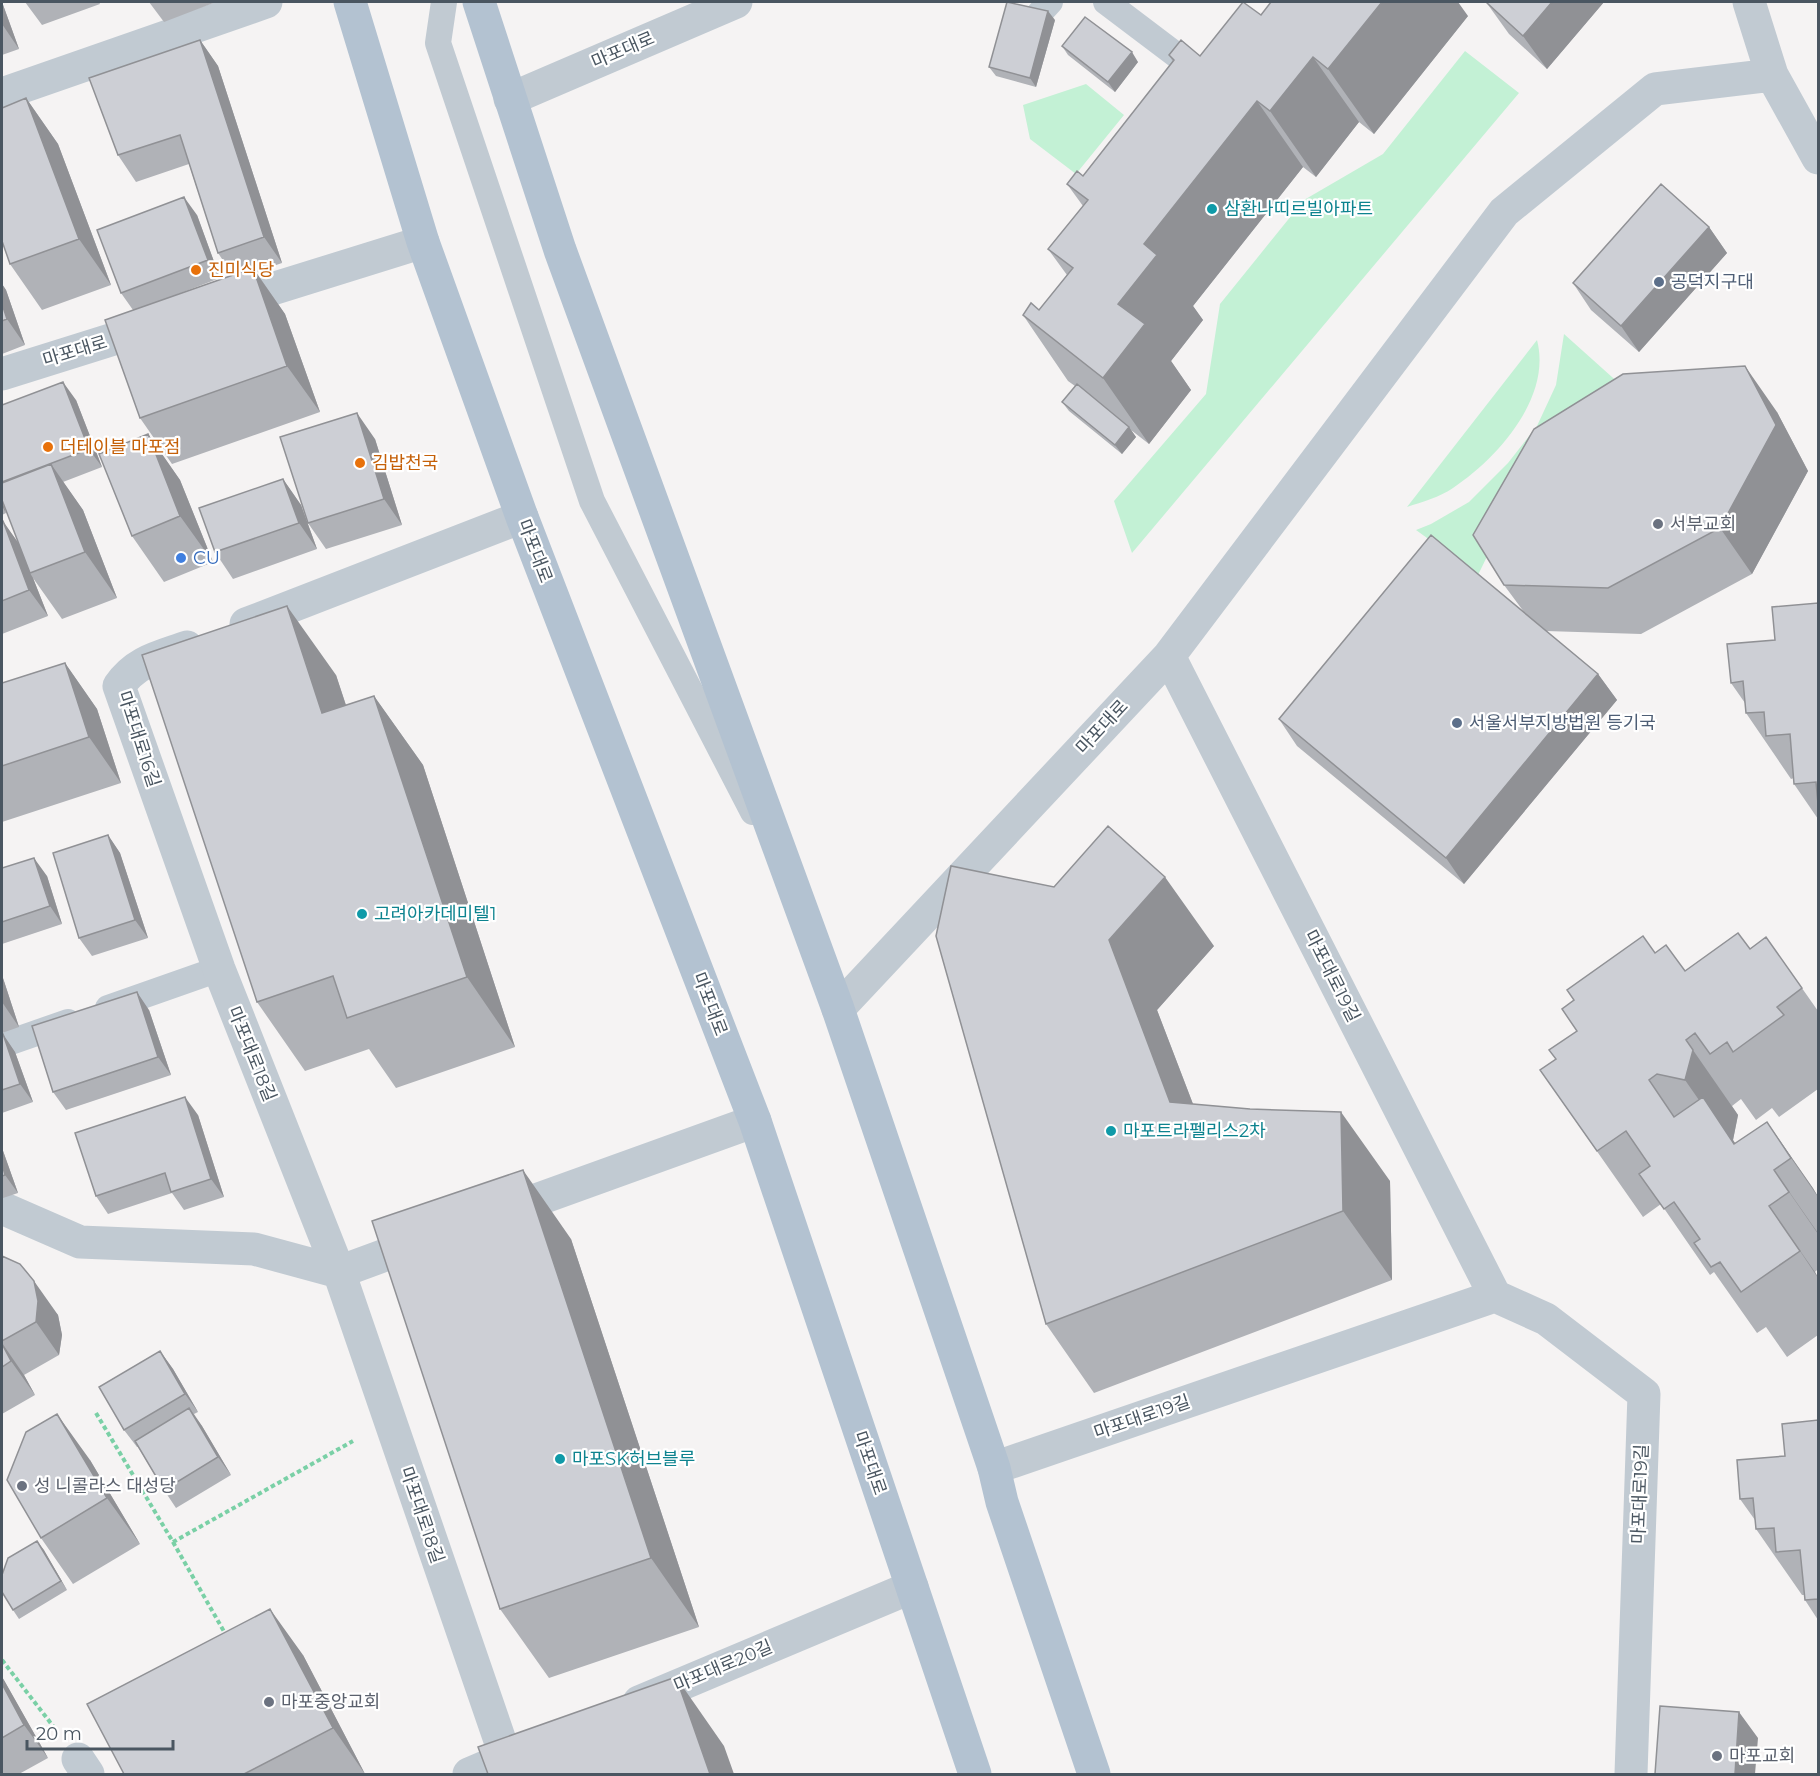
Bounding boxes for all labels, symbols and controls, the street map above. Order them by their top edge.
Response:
street label: 마포대로 [588,27,658,73]
place label: 삼환나띠르빌아파트 [1224,198,1373,220]
marker: 삼환나띠르빌아파트 [1205,202,1219,216]
place label: 진미식당 [208,259,274,281]
marker: 진미식당 [189,263,203,277]
place label: 공덕지구대 [1671,271,1754,293]
marker: 공덕지구대 [1652,275,1666,289]
street label: 마포대로 [40,331,110,371]
place label: 더테이블 마포점 [60,436,181,458]
marker: 더테이블 마포점 [41,440,55,454]
place label: 김밥천국 [372,452,438,474]
marker: 김밥천국 [353,456,367,470]
place label: 서부교회 [1670,513,1736,535]
street label: 마포대로 [513,516,557,586]
marker: 서부교회 [1651,517,1665,531]
place label: CU [193,547,220,569]
marker: CU [174,551,188,565]
street label: 마포대로16길 [113,688,165,790]
street label: 마포대로 [1071,695,1133,759]
place label: 서울서부지방법원 등기국 [1469,712,1656,734]
marker: 서울서부지방법원 등기국 [1450,716,1464,730]
place label: 고려아카데미텔1 [374,903,496,925]
marker: 고려아카데미텔1 [355,907,369,921]
street label: 마포대로19길 [1299,926,1365,1026]
street label: 마포대로 [688,969,732,1039]
street label: 마포대로18길 [223,1003,281,1105]
place label: 마포트라펠리스2차 [1123,1120,1266,1142]
marker: 마포트라펠리스2차 [1104,1124,1118,1138]
street label: 마포대로19길 [1091,1390,1193,1444]
street label: 마포대로 [849,1428,891,1498]
street label: 마포대로19길 [1627,1444,1653,1544]
place label: 마포SK허브블루 [572,1448,695,1470]
marker: 마포SK허브블루 [553,1452,567,1466]
street label: 마포대로18길 [395,1464,449,1566]
place label: 성 니콜라스 대성당 [34,1475,176,1497]
marker: 성 니콜라스 대성당 [15,1479,29,1493]
street label: 마포대로20길 [670,1635,776,1697]
place label: 마포중앙교회 [281,1691,380,1713]
marker: 마포중앙교회 [262,1695,276,1709]
scale bar [27,1713,172,1751]
text: 20 m [36,1723,82,1745]
place label: 마포교회 [1729,1745,1795,1767]
marker: 마포교회 [1710,1749,1724,1763]

